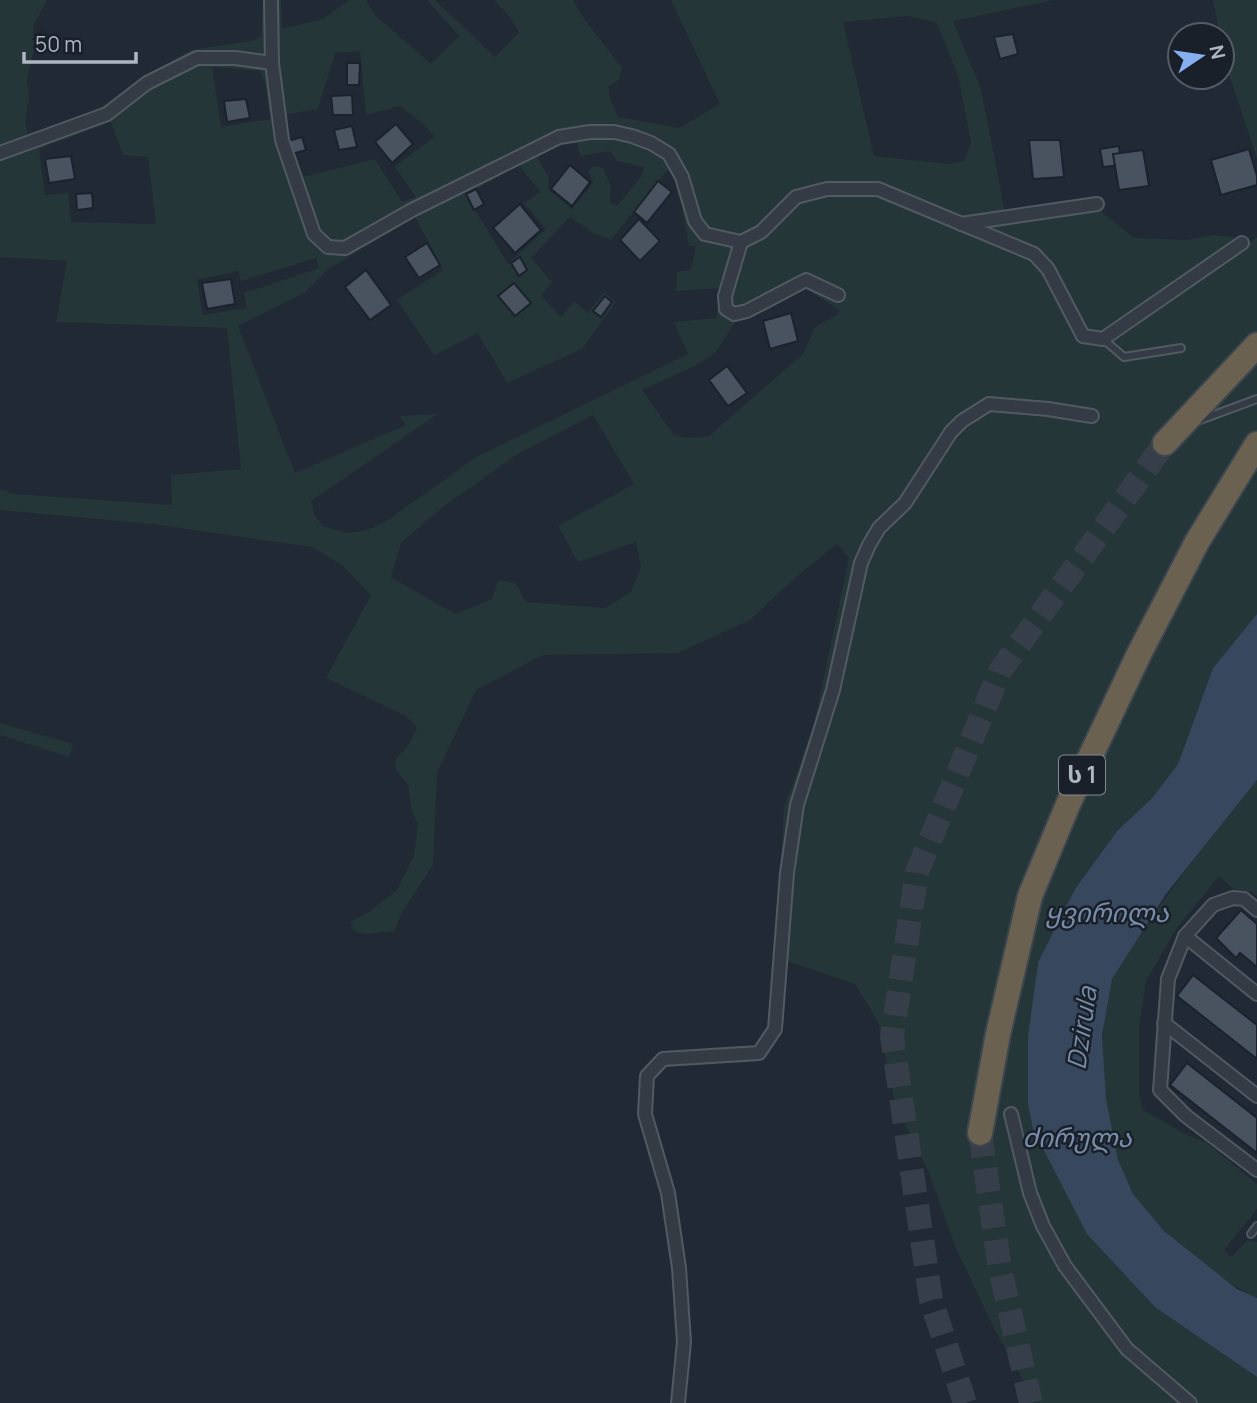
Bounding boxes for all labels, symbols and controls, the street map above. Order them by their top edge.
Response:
scale bar [24,21,136,65]
north arrow [1166,21,1236,91]
text: 50 m [35,30,82,58]
text: N [1203,43,1232,62]
road number: ს 1 [1059,755,1105,794]
water label: ყვირილა [1045,894,1170,930]
water label: Dzirula [1057,983,1105,1071]
water label: ძირულა [1022,1119,1132,1155]

